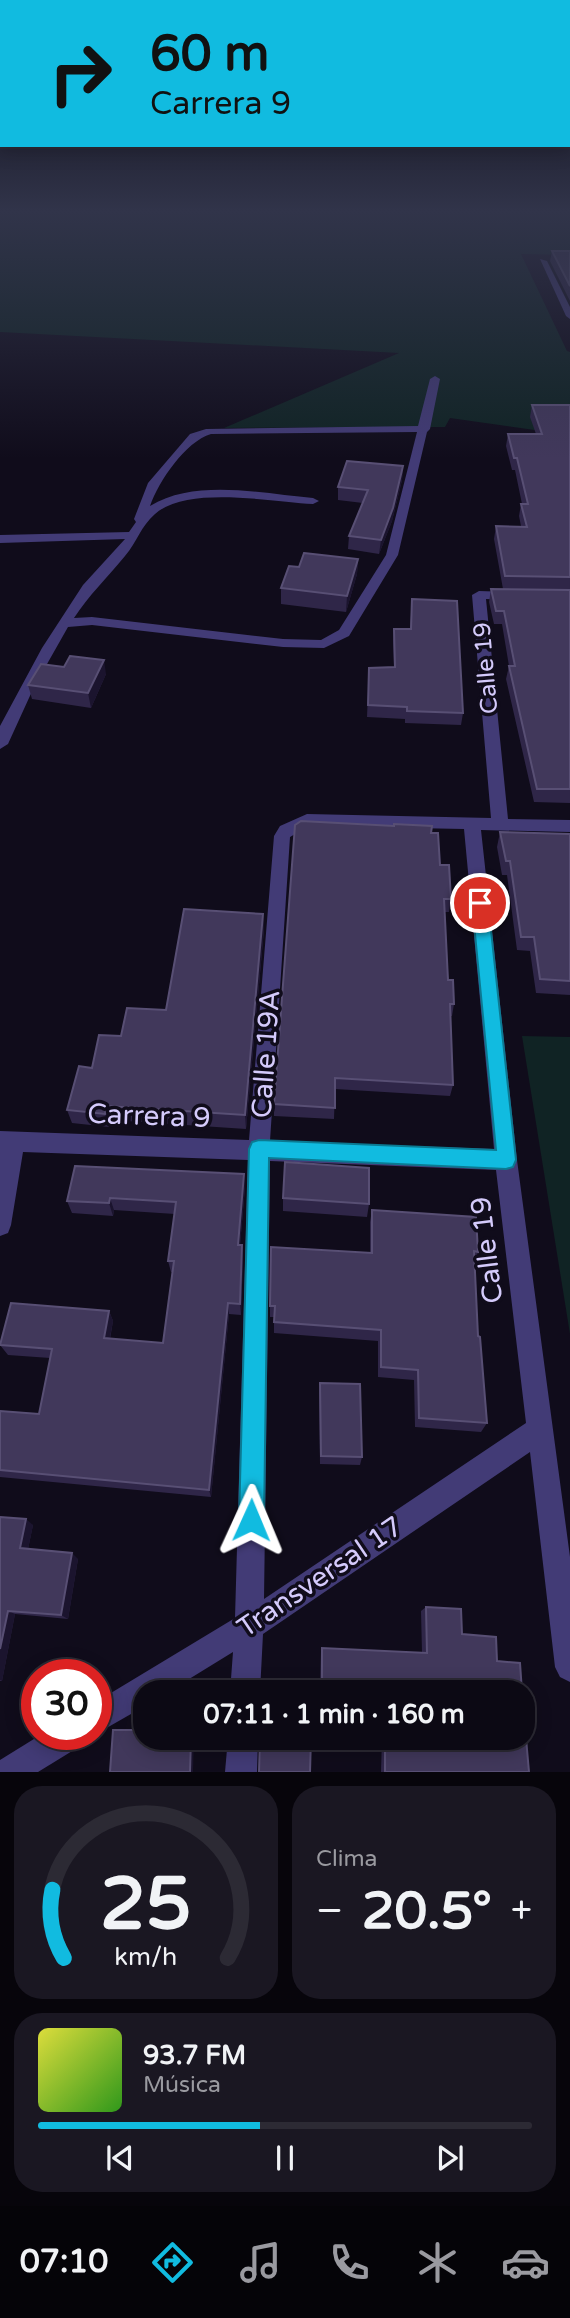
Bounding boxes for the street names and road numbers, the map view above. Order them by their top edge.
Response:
street label: Calle 19 [468,621,504,715]
street label: Calle 19A [245,989,287,1119]
street label: Carrera 9 [87,1097,211,1135]
street label: Calle 19 [464,1195,510,1305]
street label: Transversal 17 [231,1509,409,1645]

